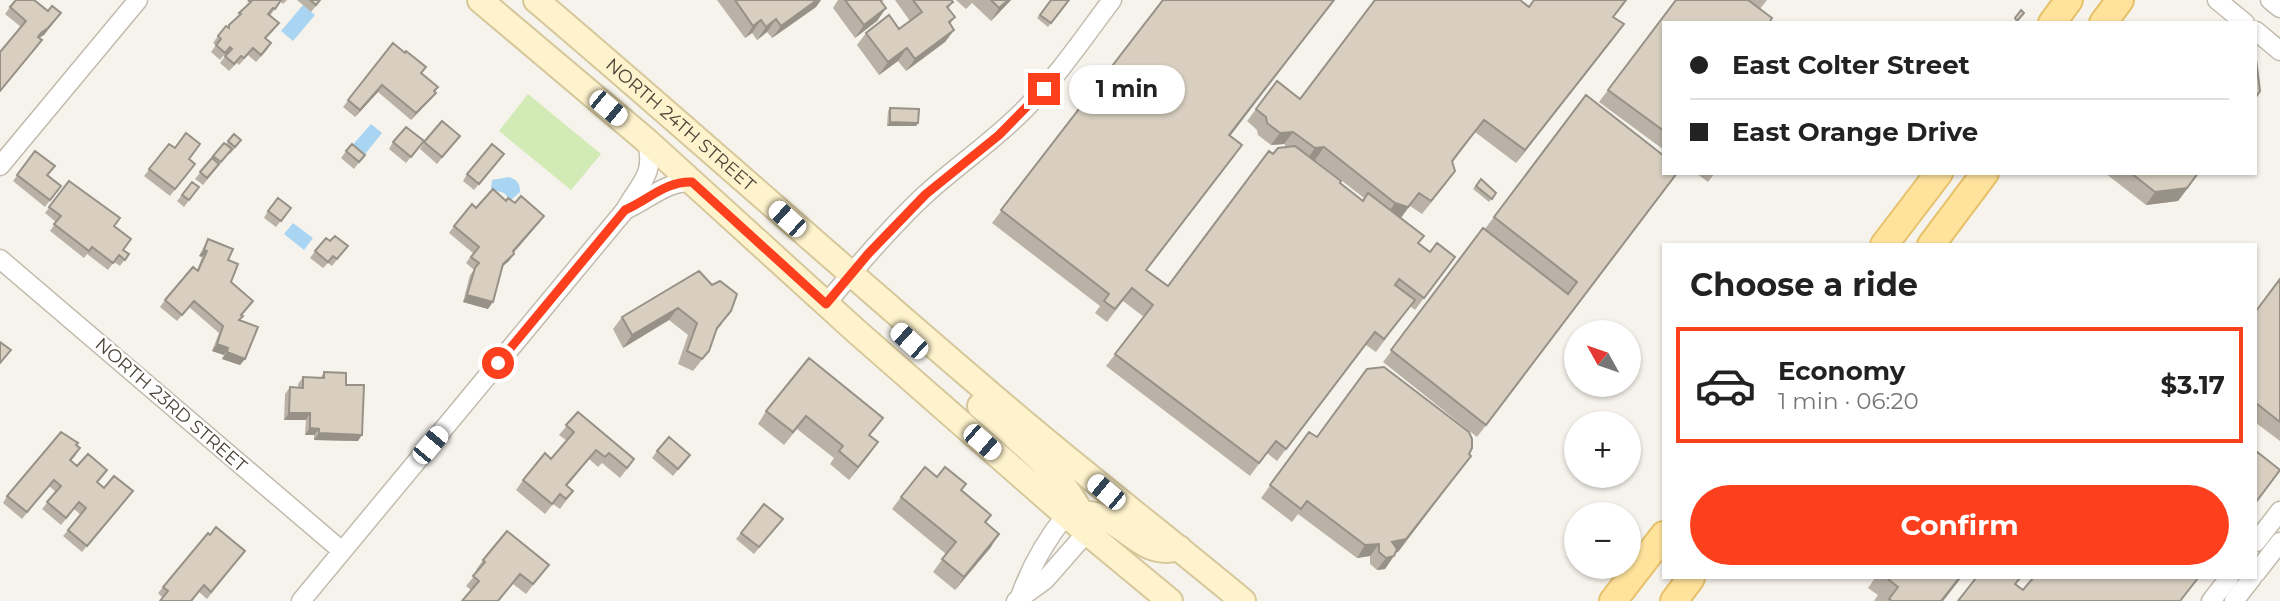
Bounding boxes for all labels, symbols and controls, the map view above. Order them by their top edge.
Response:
text: East Colter Street [1732,49,1970,81]
street label: NORTH 24TH STREET [601,54,761,196]
callout: 1 min [1068,64,1184,114]
route end [1028,73,1060,105]
text: 1 min [1096,75,1158,103]
car [586,86,631,130]
text: East Orange Drive [1732,116,1978,148]
car [765,197,810,241]
text: Choose a ride [1690,265,1918,304]
car [887,319,932,363]
north arrow [1564,320,1642,397]
map controls [1564,320,1641,579]
street label: NORTH 23RD STREET [91,333,252,477]
route start [482,347,514,379]
icon: car [1694,354,1757,417]
text: Economy [1778,355,1905,387]
text: $3.17 [2160,369,2225,401]
text: 1 min · 06:20 [1778,387,1919,415]
button: + [1564,411,1641,488]
car [960,420,1005,464]
car [409,422,452,468]
car [1084,470,1129,514]
button: Confirm [1690,485,2229,565]
button: − [1564,502,1641,579]

